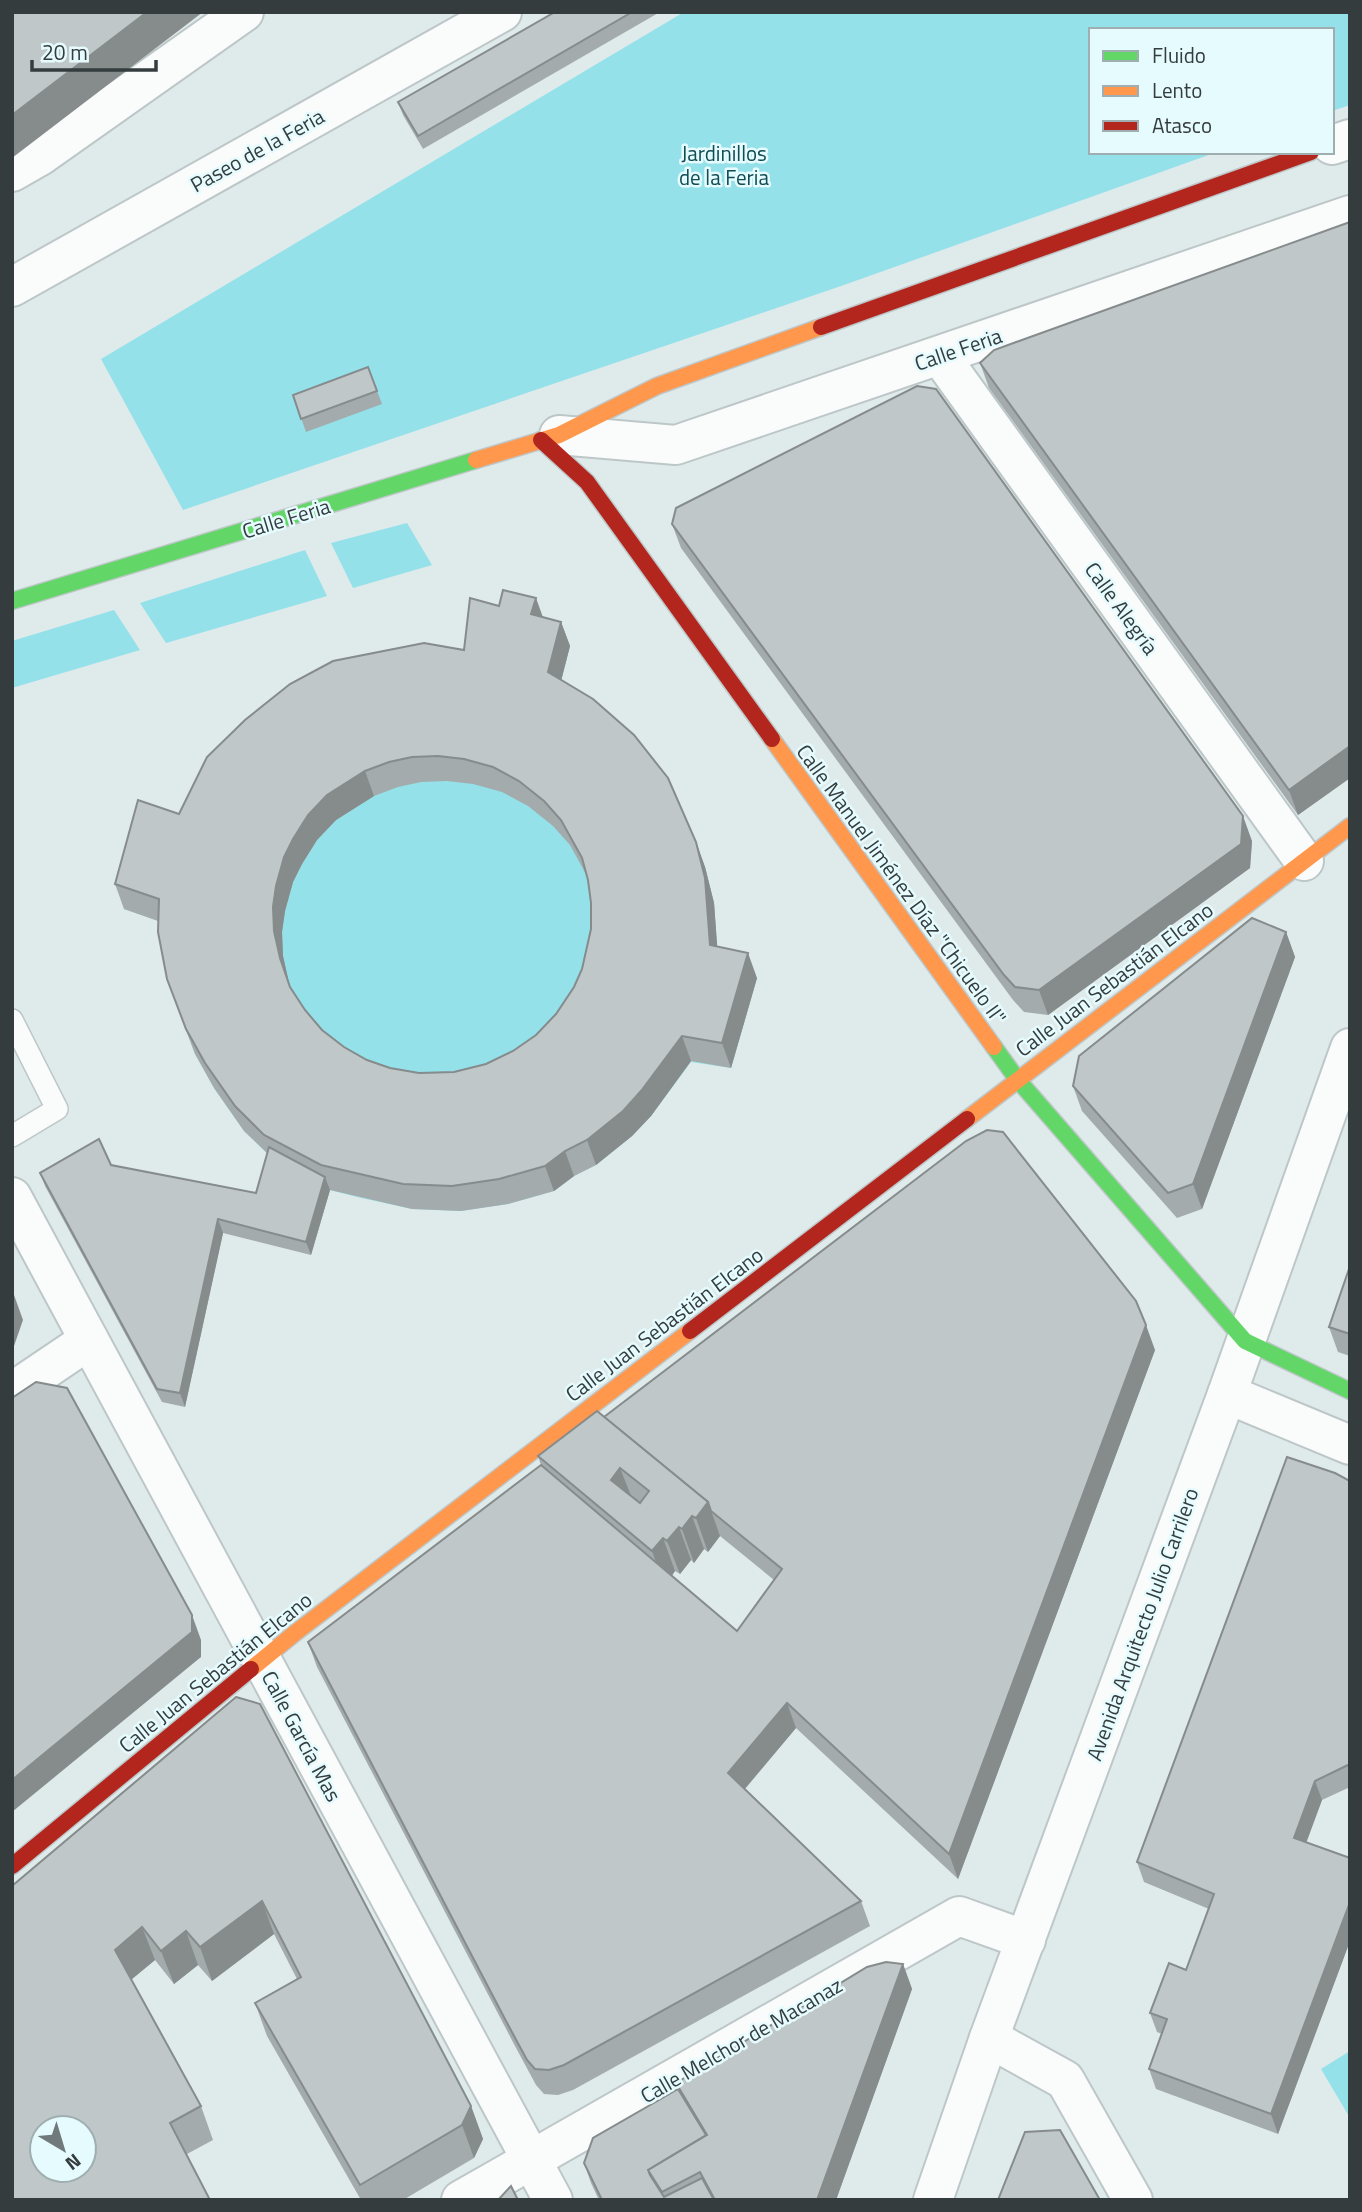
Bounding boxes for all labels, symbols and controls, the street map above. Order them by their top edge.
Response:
scale bar [32,28,156,72]
legend [1089,28,1334,154]
text: 20 m [42,36,88,68]
text: Fluido [1152,39,1206,71]
text: Lento [1152,74,1202,106]
street label: Paseo de la Feria [184,100,330,200]
text: Atasco [1152,109,1212,141]
park label: Jardinillos de la Feria [679,137,769,193]
street label: Calle Feria [910,319,1006,379]
street label: Calle Feria [238,489,334,547]
street label: Calle Alegría [1077,555,1167,661]
street label: Calle Manuel Jiménez Díaz "Chicuelo II" [789,737,1015,1031]
street label: Calle Juan Sebastián Elcano [1008,894,1220,1064]
street label: Calle Juan Sebastián Elcano [558,1239,770,1409]
street label: Avenida Arquitecto Julio Carrilero [1078,1483,1206,1765]
street label: Calle Juan Sebastián Elcano [111,1584,319,1760]
street label: Calle García Mas [254,1665,350,1807]
street label: Calle Melchor de Macanaz [634,1969,848,2111]
north arrow [28,2114,98,2184]
text: N [60,2147,88,2178]

